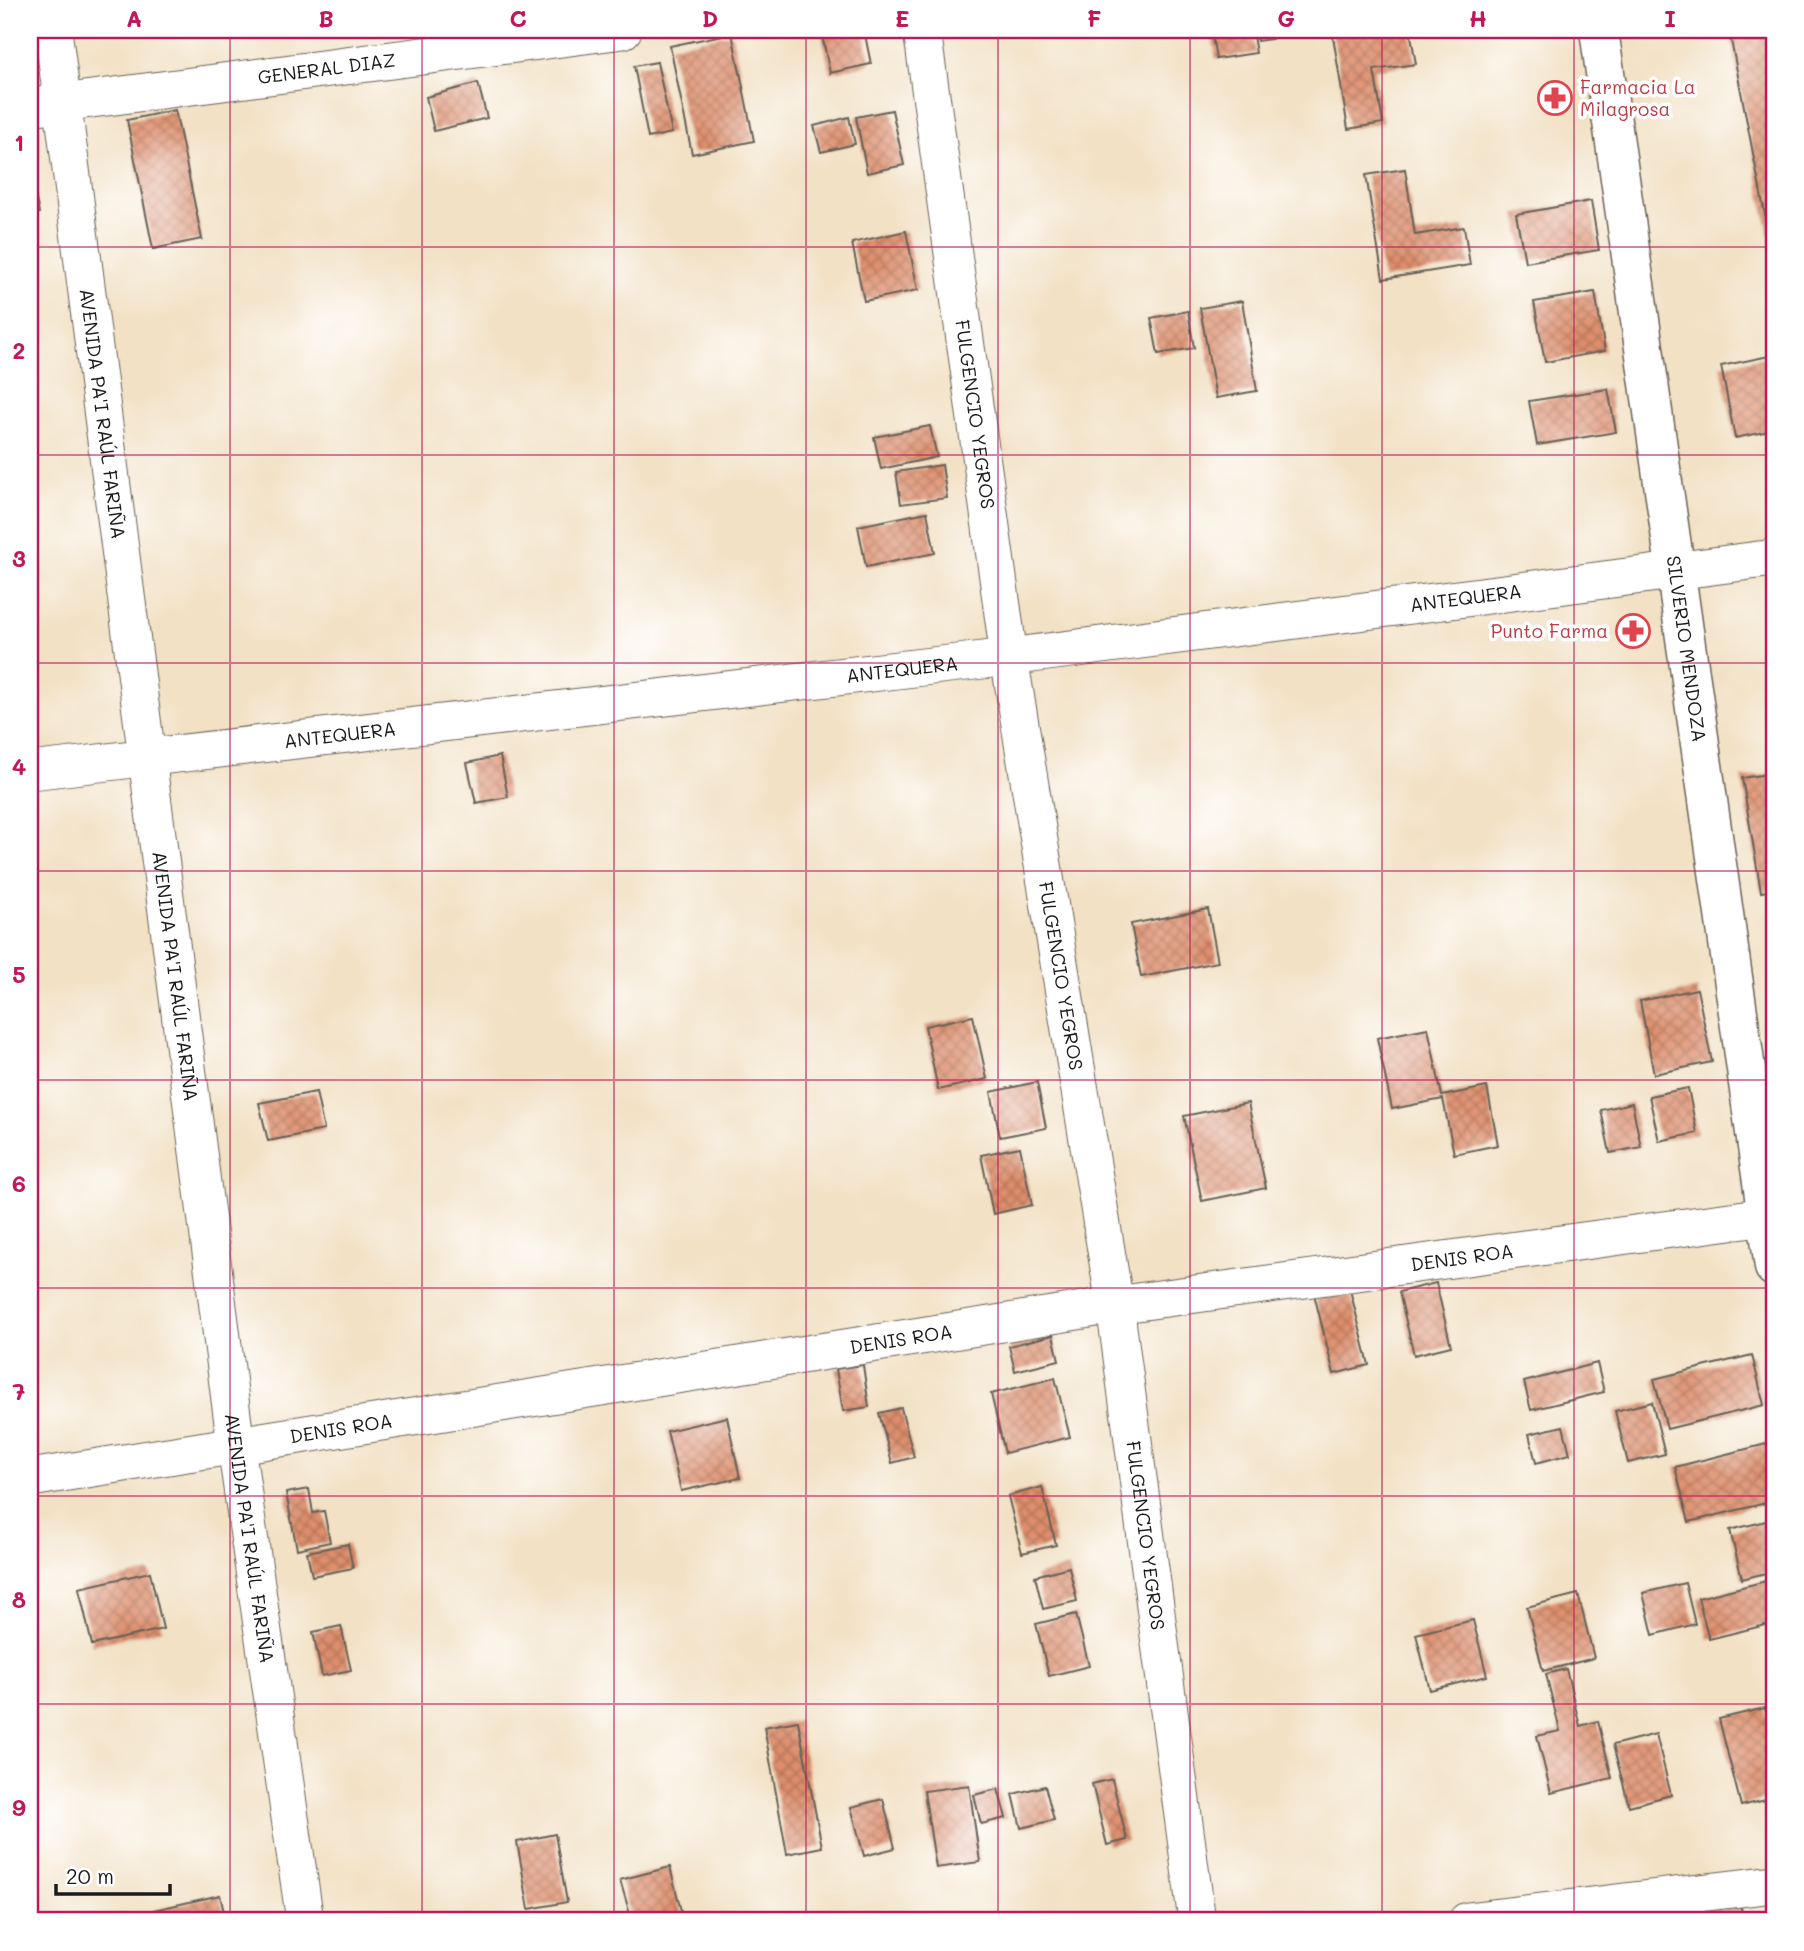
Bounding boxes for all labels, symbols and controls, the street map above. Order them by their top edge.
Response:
text: A [126,3,142,33]
text: B [318,3,334,33]
text: C [509,3,527,33]
text: D [702,3,718,33]
text: E [895,3,909,33]
text: F [1087,3,1101,33]
text: G [1277,3,1295,33]
text: H [1469,3,1487,33]
text: I [1664,3,1676,33]
street label: GENERAL DIAZ [256,47,397,89]
place label: Farmacia La Milagrosa [1580,74,1696,121]
pharmacy icon: Farmacia La Milagrosa [1536,79,1574,117]
text: 1 [14,127,24,157]
street label: AVENIDA PA'I RAÚL FARIÑA [75,287,132,540]
street label: FULGENCIO YEGROS [950,318,1001,510]
text: 2 [13,335,25,365]
text: 3 [12,543,26,573]
street label: SILVERIO MENDOZA [1662,554,1713,744]
street label: ANTEQUERA [1408,578,1523,617]
pharmacy icon: Punto Farma [1614,612,1652,650]
place label: Punto Farma [1491,618,1608,643]
street label: ANTEQUERA [845,650,959,688]
street label: ANTEQUERA [283,715,397,753]
text: 4 [12,751,26,781]
street label: AVENIDA PA'I RAÚL FARIÑA [147,849,204,1103]
street label: FULGENCIO YEGROS [1034,880,1089,1072]
text: 5 [12,959,26,989]
text: 6 [12,1168,26,1198]
street label: DENIS ROA [1409,1238,1515,1276]
street label: DENIS ROA [848,1318,954,1359]
text: 7 [13,1376,26,1406]
street label: DENIS ROA [288,1407,394,1448]
street label: AVENIDA PA'I RAÚL FARIÑA [220,1412,280,1665]
street label: FULGENCIO YEGROS [1121,1439,1171,1631]
text: 8 [12,1584,26,1614]
text: 9 [12,1792,26,1822]
scale bar [56,1853,170,1897]
text: 20 m [66,1862,114,1889]

